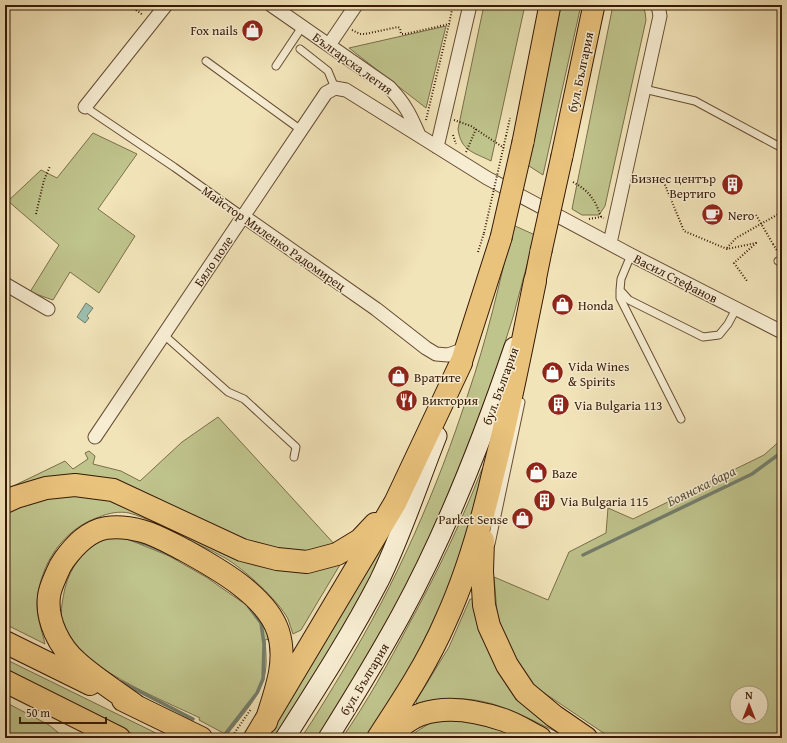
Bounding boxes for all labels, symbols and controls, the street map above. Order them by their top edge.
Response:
shop icon: Fox nails [240,17,266,43]
place label: Fox nails [190,21,238,40]
street label: Българска легия [308,28,397,99]
street label: бул. България [563,30,598,114]
place label: Бизнес център Вертиго [631,169,716,203]
building icon: Бизнес център Вертиго [719,172,745,198]
street label: Майстор Миленко Радомирец [198,181,350,296]
cafe icon: Nero [699,202,725,228]
place label: Nero [728,206,755,225]
street label: Бяло поле [189,232,237,291]
street label: Васил Стефанов [631,249,721,308]
shop icon: Honda [550,292,576,318]
place label: Honda [578,296,614,315]
street label: бул. България [478,344,523,428]
place label: Vida Wines & Spirits [568,357,629,391]
shop icon: Vida Wines & Spirits [540,360,566,386]
shop icon: Вратите [386,364,412,390]
place label: Вратите [414,368,461,387]
restaurant icon: Виктория [393,387,419,413]
place label: Виктория [422,391,479,410]
building icon: Via Bulgaria 113 [545,392,571,418]
place label: Via Bulgaria 113 [574,396,663,415]
shop icon: Baze [523,460,549,486]
water label: Боянска бара [663,460,739,511]
place label: Baze [552,464,577,483]
building icon: Via Bulgaria 115 [531,488,557,514]
place label: Via Bulgaria 115 [560,492,649,511]
shop icon: Parket Sense [510,506,536,532]
place label: Parket Sense [439,510,508,529]
street label: бул. България [335,639,394,719]
north arrow [729,685,769,725]
text: N [745,687,753,703]
scale bar [20,699,106,725]
text: 50 m [26,704,50,721]

